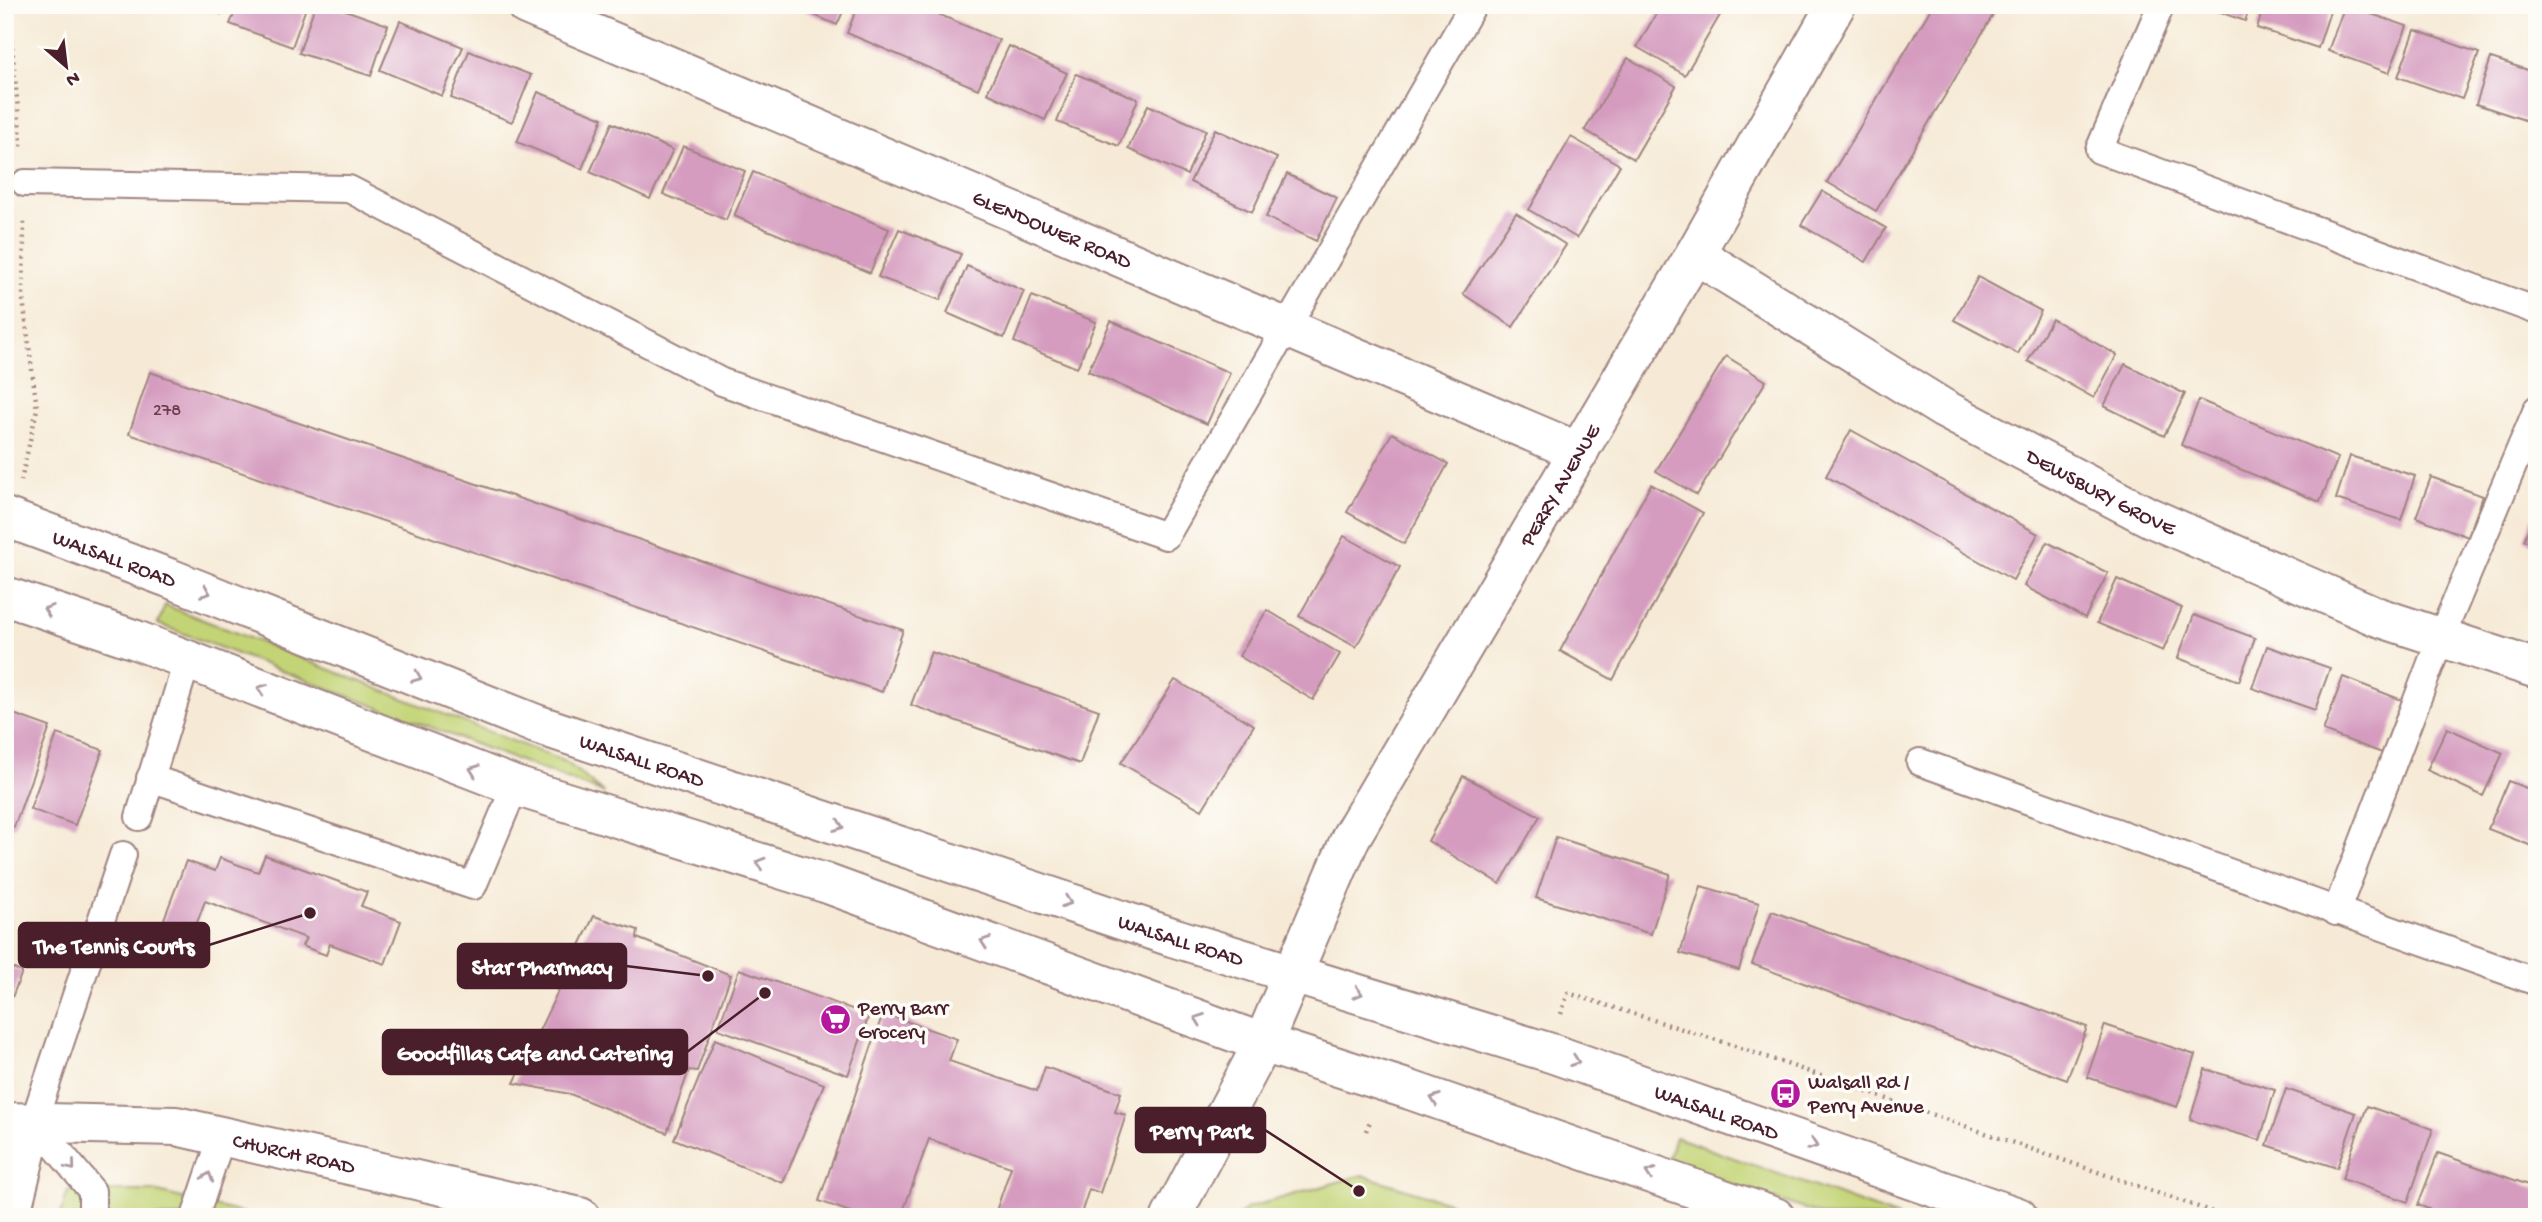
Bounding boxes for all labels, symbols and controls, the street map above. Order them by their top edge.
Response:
north arrow [32,32,102,102]
text: N [61,65,83,91]
street label: GLENDOWER ROAD [968,187,1135,277]
house number: 278 [153,401,181,422]
street label: PERRY AVENUE [1516,420,1608,553]
street label: DEWSBURY GROVE [2019,445,2179,543]
street label: WALSALL ROAD [48,527,179,596]
one-way arrow [199,584,211,598]
one-way arrow [43,604,55,618]
one-way arrow [410,668,422,682]
one-way arrow [256,684,268,698]
street label: WALSALL ROAD [575,730,707,796]
one-way arrow [469,765,481,779]
one-way arrow [832,818,845,832]
one-way arrow [755,857,767,871]
one-way arrow [1061,894,1073,908]
street label: WALSALL ROAD [1114,911,1246,974]
callout: The Tennis Courts [19,923,209,967]
text: The Tennis Courts [31,935,196,962]
one-way arrow [979,936,991,950]
callout: Star Pharmacy [458,944,626,988]
text: Star Pharmacy [472,956,613,983]
one-way arrow [1352,984,1364,999]
place label: Perry Barr Grocery [857,998,949,1047]
supermarket icon: Perry Barr Grocery [818,1002,852,1036]
one-way arrow [1193,1014,1205,1028]
callout: Goodfillas Cafe and Catering [383,1030,687,1074]
text: Goodfillas Cafe and Catering [397,1042,673,1069]
one-way arrow [1568,1053,1581,1067]
place label: Walsall Rd / Perry Avenue [1807,1072,1925,1121]
bus stop icon: Walsall Rd / Perry Avenue [1768,1076,1802,1110]
street label: WALSALL ROAD [1650,1081,1782,1148]
one-way arrow [1430,1093,1442,1107]
callout: Perry Park [1136,1108,1265,1152]
text: Perry Park [1148,1120,1254,1147]
street label: CHURCH ROAD [230,1130,357,1182]
one-way arrow [1806,1137,1818,1151]
one-way arrow [63,1158,75,1171]
one-way arrow [1644,1168,1656,1182]
one-way arrow [200,1171,215,1183]

